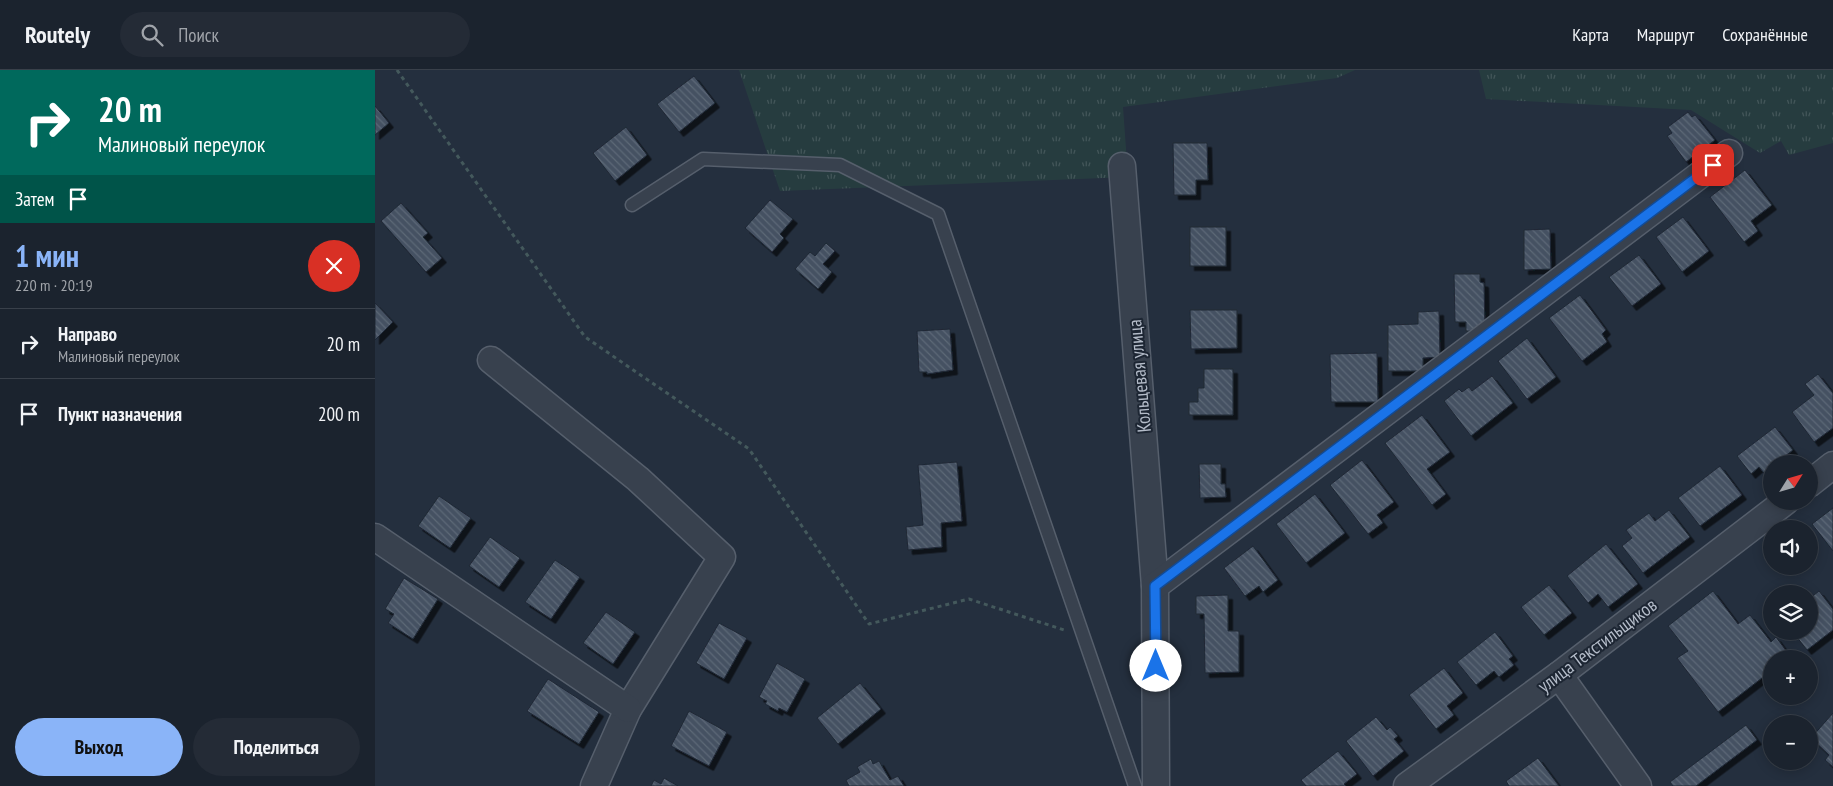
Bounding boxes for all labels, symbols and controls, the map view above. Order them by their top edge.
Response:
search box [120,12,470,57]
text: Routely [25,19,90,50]
icon: search [138,21,166,49]
text: Поиск [178,23,219,47]
text: Карта [1572,23,1609,46]
text: Маршрут [1637,23,1694,46]
text: Сохранённые [1722,23,1808,46]
text: 20 m [98,86,162,132]
icon: right [15,90,80,155]
text: Малиновый переулок [98,130,265,158]
pin [1692,144,1734,186]
icon: arrive [1699,151,1727,179]
icon: arrive [64,185,92,213]
text: Затем [15,187,54,211]
text: 1 мин [15,236,79,275]
button: close [308,240,360,292]
text: 220 m · 20:19 [15,275,93,295]
street label: Кольцевая улица [1122,319,1156,433]
text: Направо [58,322,117,346]
icon: right [15,330,43,358]
text: 20 m [327,332,360,356]
text: Малиновый переулок [58,346,180,366]
icon: arrive [15,400,43,428]
text: Пункт назначения [58,402,182,426]
text: 200 m [318,402,360,426]
north arrow [1763,455,1817,510]
map controls [1763,455,1818,770]
button: sound [1763,520,1818,575]
button: layers [1763,585,1818,640]
street label: улица Текстильщиков [1533,592,1661,698]
position arrow [1129,639,1181,691]
button: + [1763,650,1818,705]
button: − [1763,715,1818,770]
button: Выход [15,718,183,776]
button: Поделиться [193,718,360,776]

